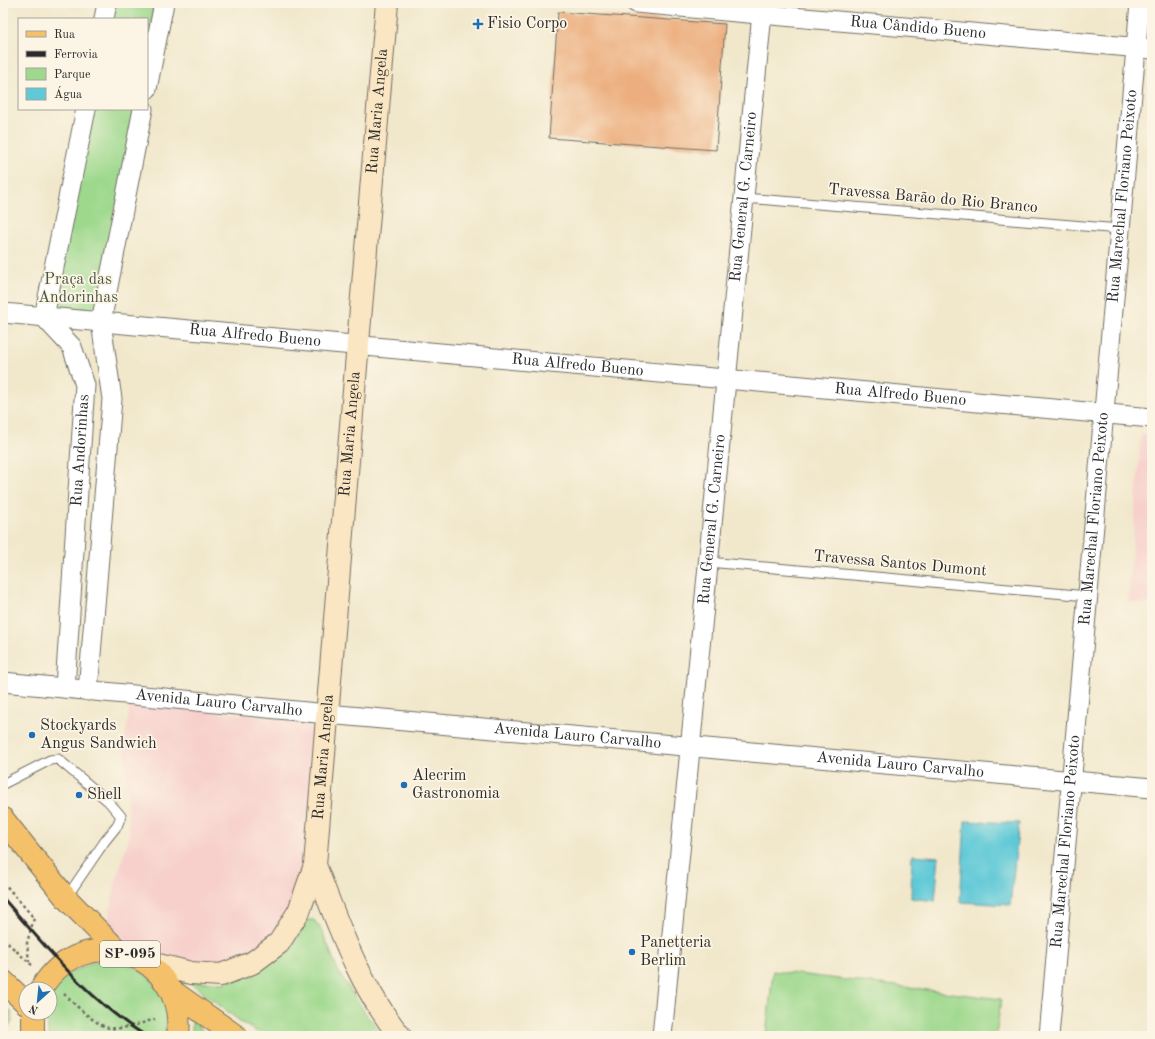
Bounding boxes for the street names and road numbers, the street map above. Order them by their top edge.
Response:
street label: Rua Cândido Bueno [849,14,987,42]
street label: Rua Maria Angela [364,48,391,175]
street label: Rua Marechal Floriano Peixoto [1106,89,1140,304]
street label: Rua General G. Carneiro [728,111,760,283]
street label: Travessa Barão do Rio Branco [827,182,1039,216]
street label: Rua Alfredo Bueno [188,322,322,350]
street label: Rua Alfredo Bueno [511,352,644,380]
street label: Rua Maria Angela [337,370,364,498]
street label: Rua Alfredo Bueno [834,381,967,409]
street label: Rua Andorinhas [69,394,92,507]
street label: Rua Marechal Floriano Peixoto [1077,412,1112,626]
street label: Rua General G. Carneiro [696,433,729,605]
street label: Travessa Santos Dumont [813,548,988,580]
street label: Avenida Lauro Carvalho [134,687,304,720]
street label: Rua Maria Angela [311,693,337,821]
street label: Avenida Lauro Carvalho [493,721,662,752]
street label: Rua Marechal Floriano Peixoto [1049,734,1083,949]
street label: Avenida Lauro Carvalho [816,750,985,781]
road number: SP-095 [100,941,160,967]

